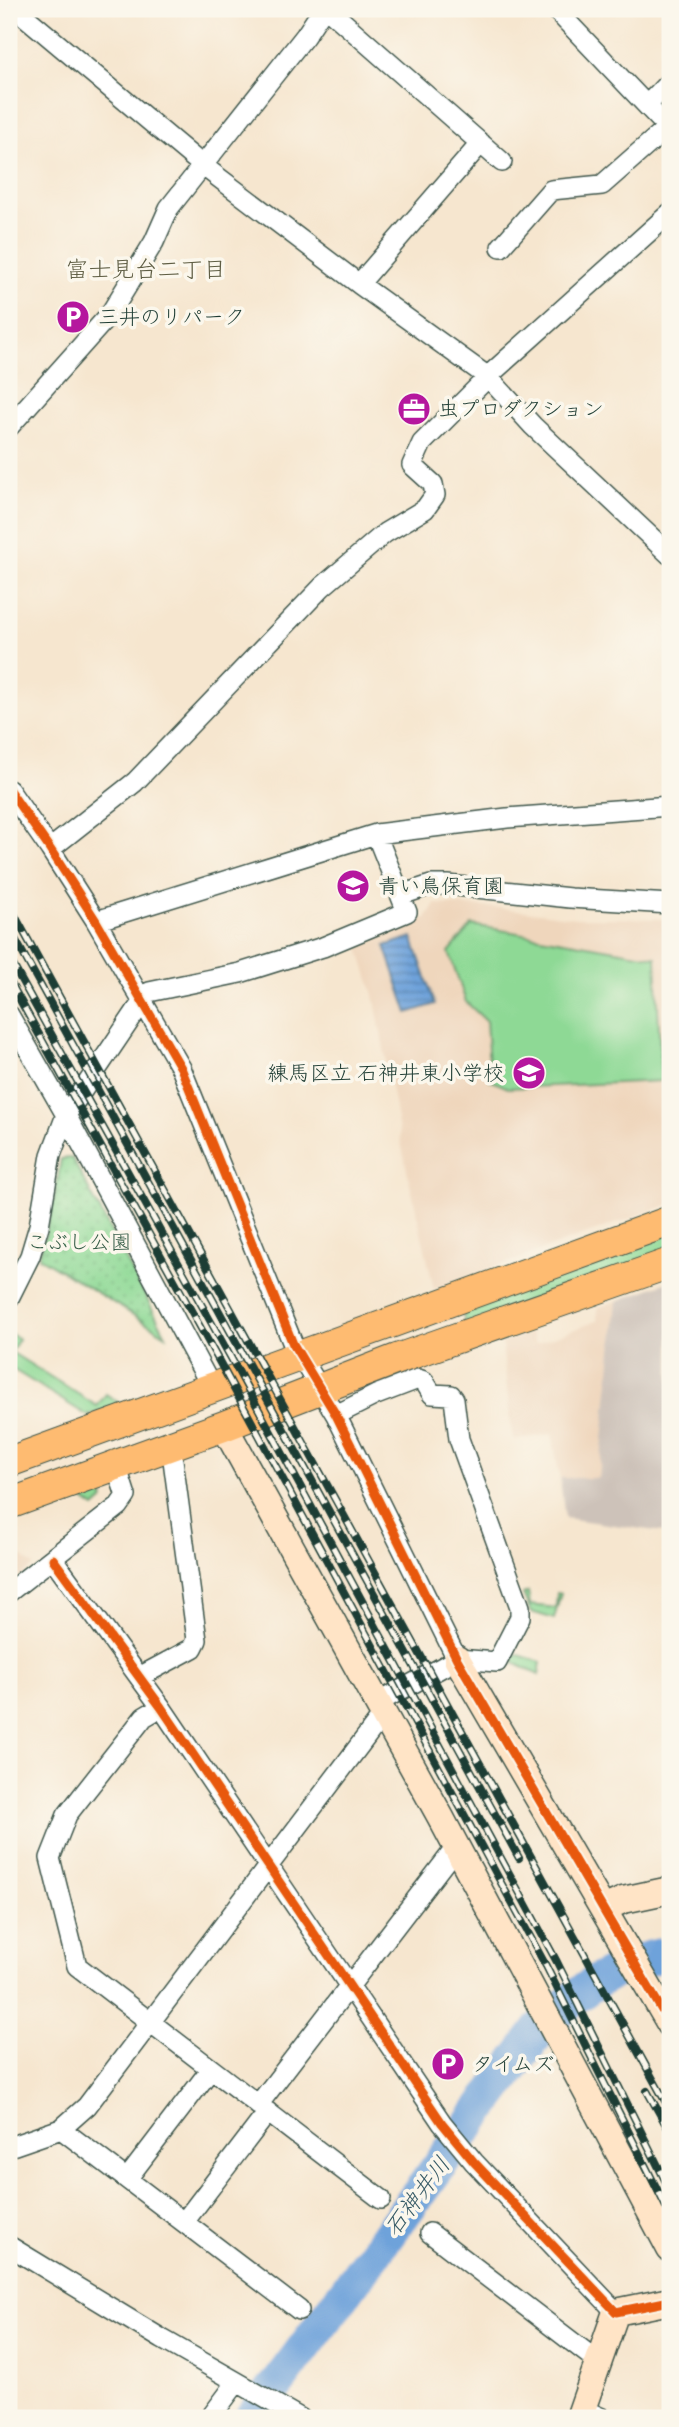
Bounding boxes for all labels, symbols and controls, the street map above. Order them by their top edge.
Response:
district label: 富士見台二丁目 [66,256,227,284]
parking icon: 三井のリパーク [54,298,92,336]
place label: 三井のリパーク [98,305,245,330]
office icon: 虫プロダクション [395,390,433,428]
place label: 虫プロダクション [438,397,604,422]
school or university icon: 青い鳥保育園 [334,867,372,905]
place label: 青い鳥保育園 [378,874,504,899]
school or university icon: 練馬区立 石神井東小学校 [510,1054,548,1092]
place label: 練馬区立 石神井東小学校 [267,1061,504,1086]
park label: こぶし公園 [27,1230,132,1255]
parking icon: タイムズ [429,2045,467,2083]
place label: タイムズ [472,2052,554,2077]
water label: 石神井川 [379,2151,457,2242]

